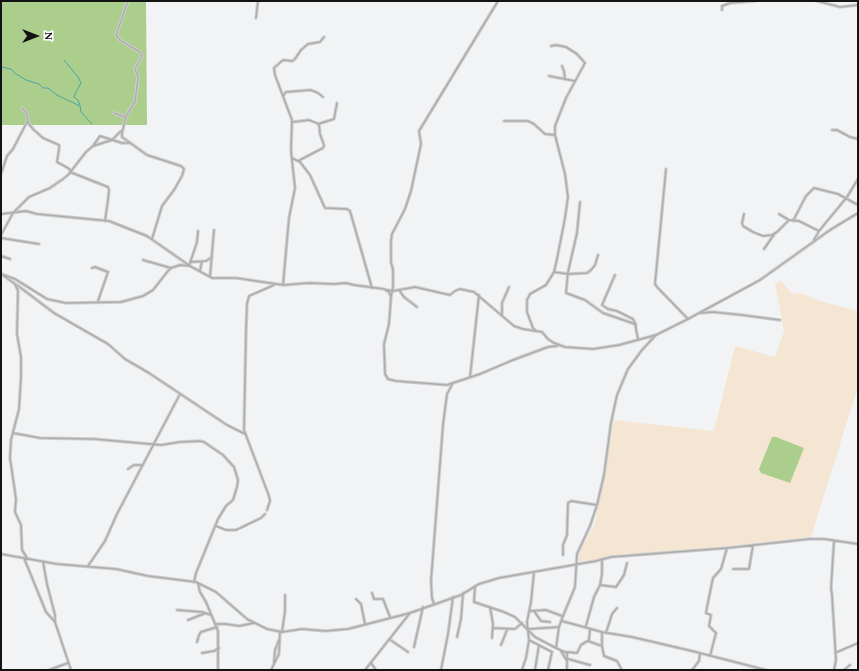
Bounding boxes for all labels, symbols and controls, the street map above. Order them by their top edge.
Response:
north arrow [16,16,56,56]
text: N [40,32,57,40]

